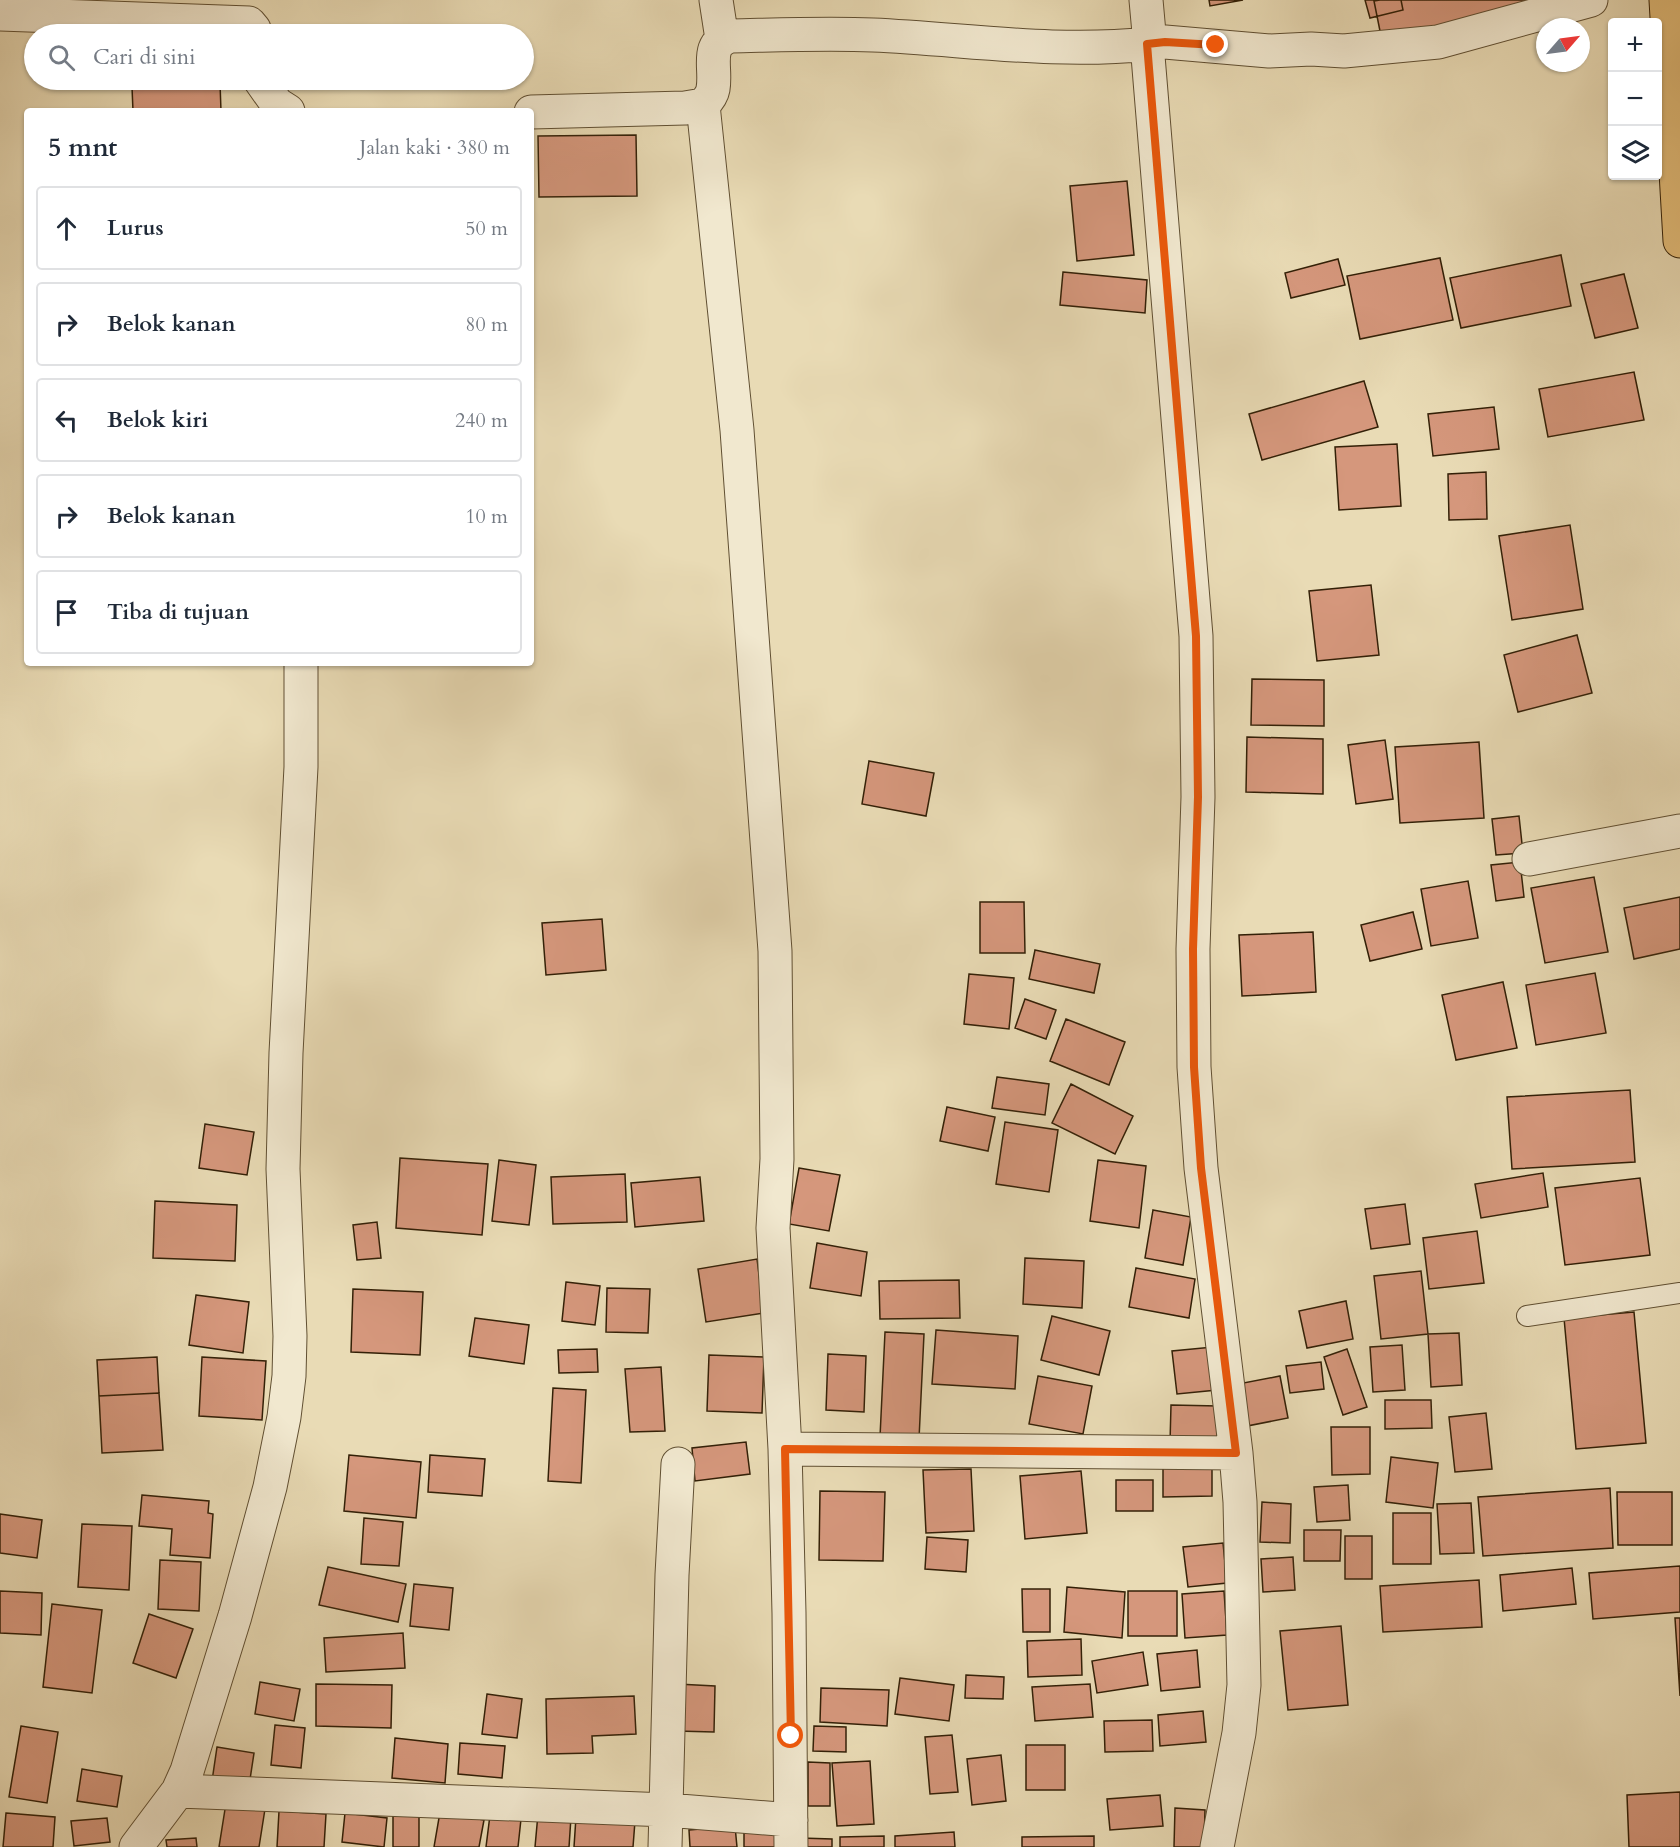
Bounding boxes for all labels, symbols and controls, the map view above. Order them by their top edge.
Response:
north arrow [1536,18,1590,72]
map controls [1608,18,1662,180]
button: + [1608,18,1662,72]
search box [24,24,534,90]
route end [1202,31,1228,57]
icon: search [45,41,78,74]
text: Cari di sini [93,42,196,72]
button: − [1608,72,1662,126]
button: layers [1608,126,1662,180]
text: 5 mnt [48,130,117,165]
text: Jalan kaki · 380 m [360,134,510,161]
icon: ahead [50,212,83,245]
text: Lurus [107,213,164,243]
text: 50 m [465,215,508,242]
icon: right [50,308,83,341]
text: Belok kanan [107,309,236,339]
text: 80 m [465,311,508,338]
icon: left [50,404,83,437]
text: Belok kiri [107,405,208,435]
text: 240 m [455,407,508,434]
icon: right [50,500,83,533]
text: Belok kanan [107,501,236,531]
text: 10 m [465,503,508,530]
icon: arrive [50,596,83,629]
text: Tiba di tujuan [107,597,249,627]
route start [777,1722,803,1748]

